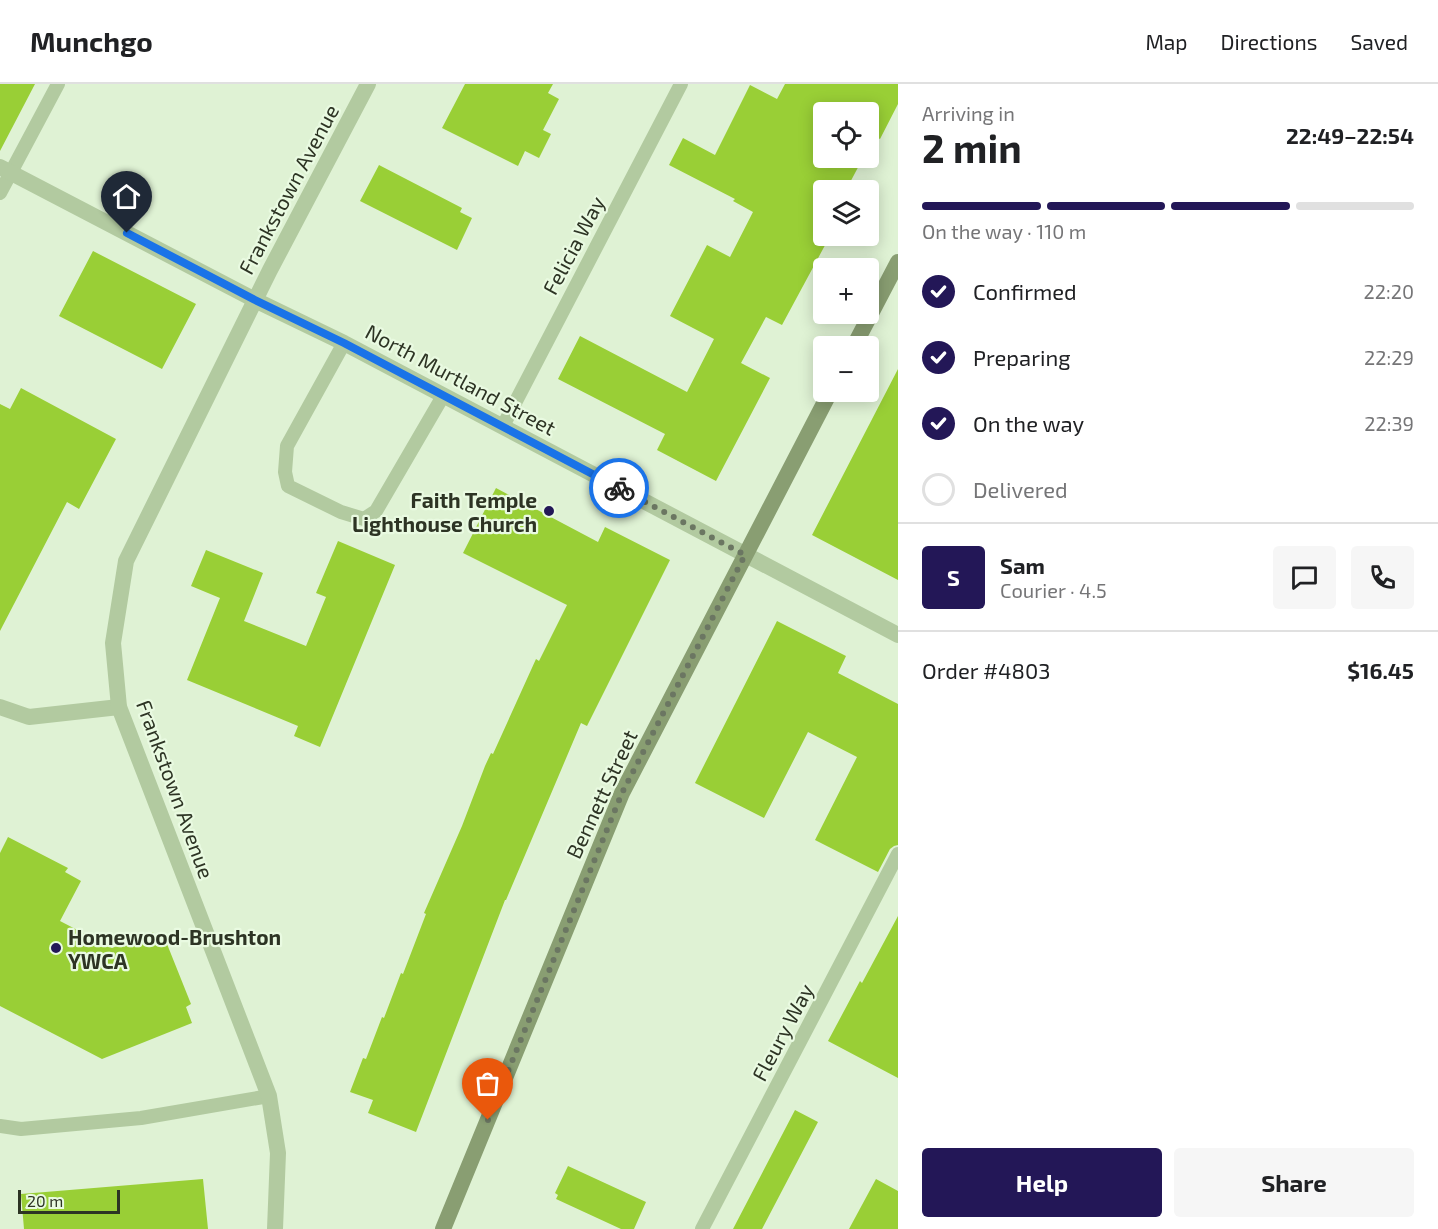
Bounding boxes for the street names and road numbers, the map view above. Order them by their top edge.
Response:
street label: Frankstown Avenue [233,100,343,278]
street label: Felicia Way [537,192,609,298]
street label: North Murtland Street [362,318,560,440]
street label: Frankstown Avenue [132,696,220,882]
street label: Bennett Street [560,726,642,862]
street label: Fleury Way [746,979,818,1085]

